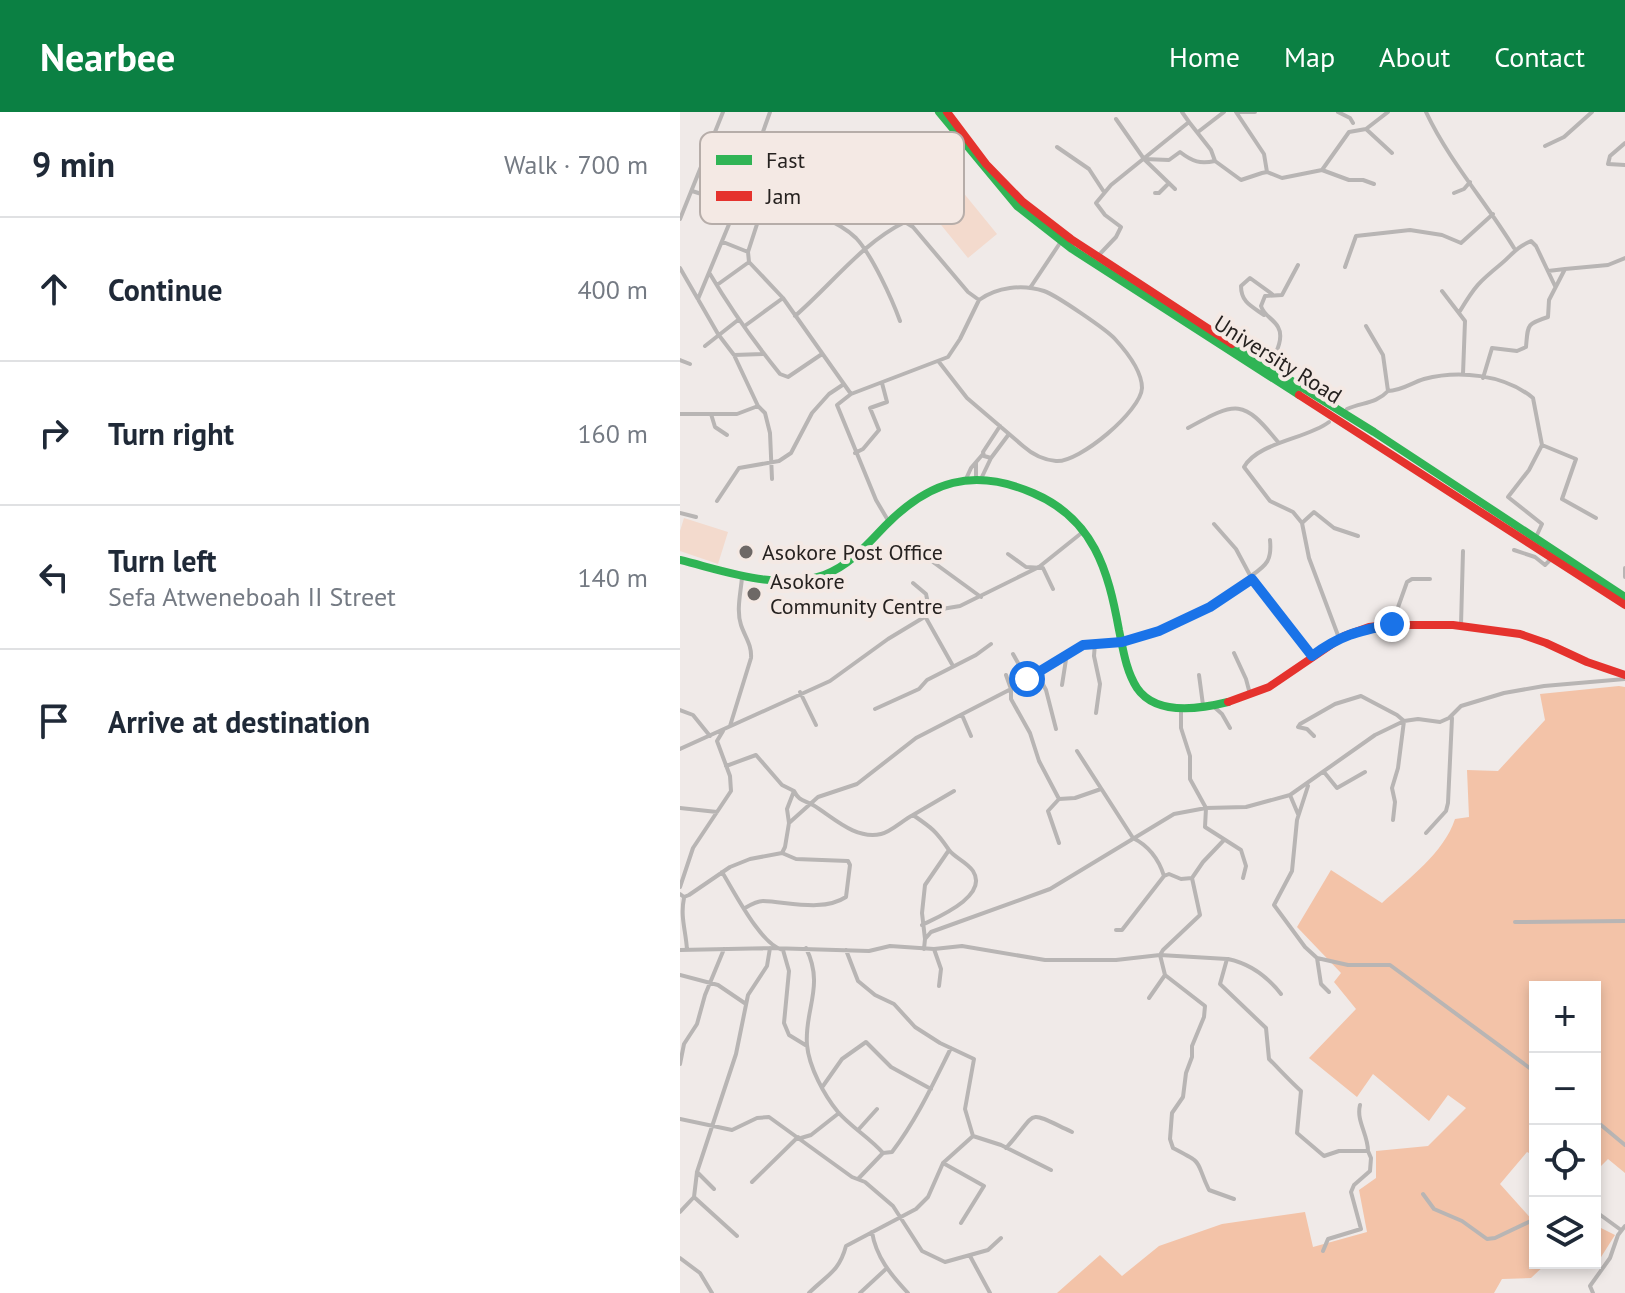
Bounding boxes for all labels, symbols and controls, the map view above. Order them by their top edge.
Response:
text: Nearbee [40,32,175,81]
text: Home [1169,38,1240,75]
text: Map [1284,38,1335,75]
text: About [1379,38,1450,75]
text: Contact [1494,38,1585,75]
legend [700,132,964,224]
text: 9 min [32,142,115,186]
text: Fast [766,146,806,174]
text: Walk · 700 m [504,148,648,181]
text: Jam [765,182,801,210]
icon: ahead [32,267,76,311]
text: Continue [108,270,222,309]
text: 400 m [577,273,648,306]
street label: University Road [1209,308,1347,410]
icon: right [32,411,76,455]
text: Turn right [108,414,234,453]
text: 160 m [577,417,648,450]
place label: Asokore Post Office [762,538,943,566]
text: Turn left [108,541,216,580]
marker: Asokore Post Office [737,543,755,561]
icon: left [32,555,76,599]
text: 140 m [577,561,648,594]
place label: Asokore Community Centre [770,567,943,620]
text: Sefa Atweneboah II Street [108,580,396,613]
marker: Asokore Community Centre [745,585,763,603]
route end [1374,606,1410,642]
route start [1009,661,1045,697]
icon: arrive [32,699,76,743]
text: Arrive at destination [108,702,370,741]
map controls [1529,981,1601,1269]
button: + [1529,981,1601,1053]
button: − [1529,1053,1601,1125]
button: locate [1529,1125,1601,1197]
button: layers [1529,1197,1601,1269]

